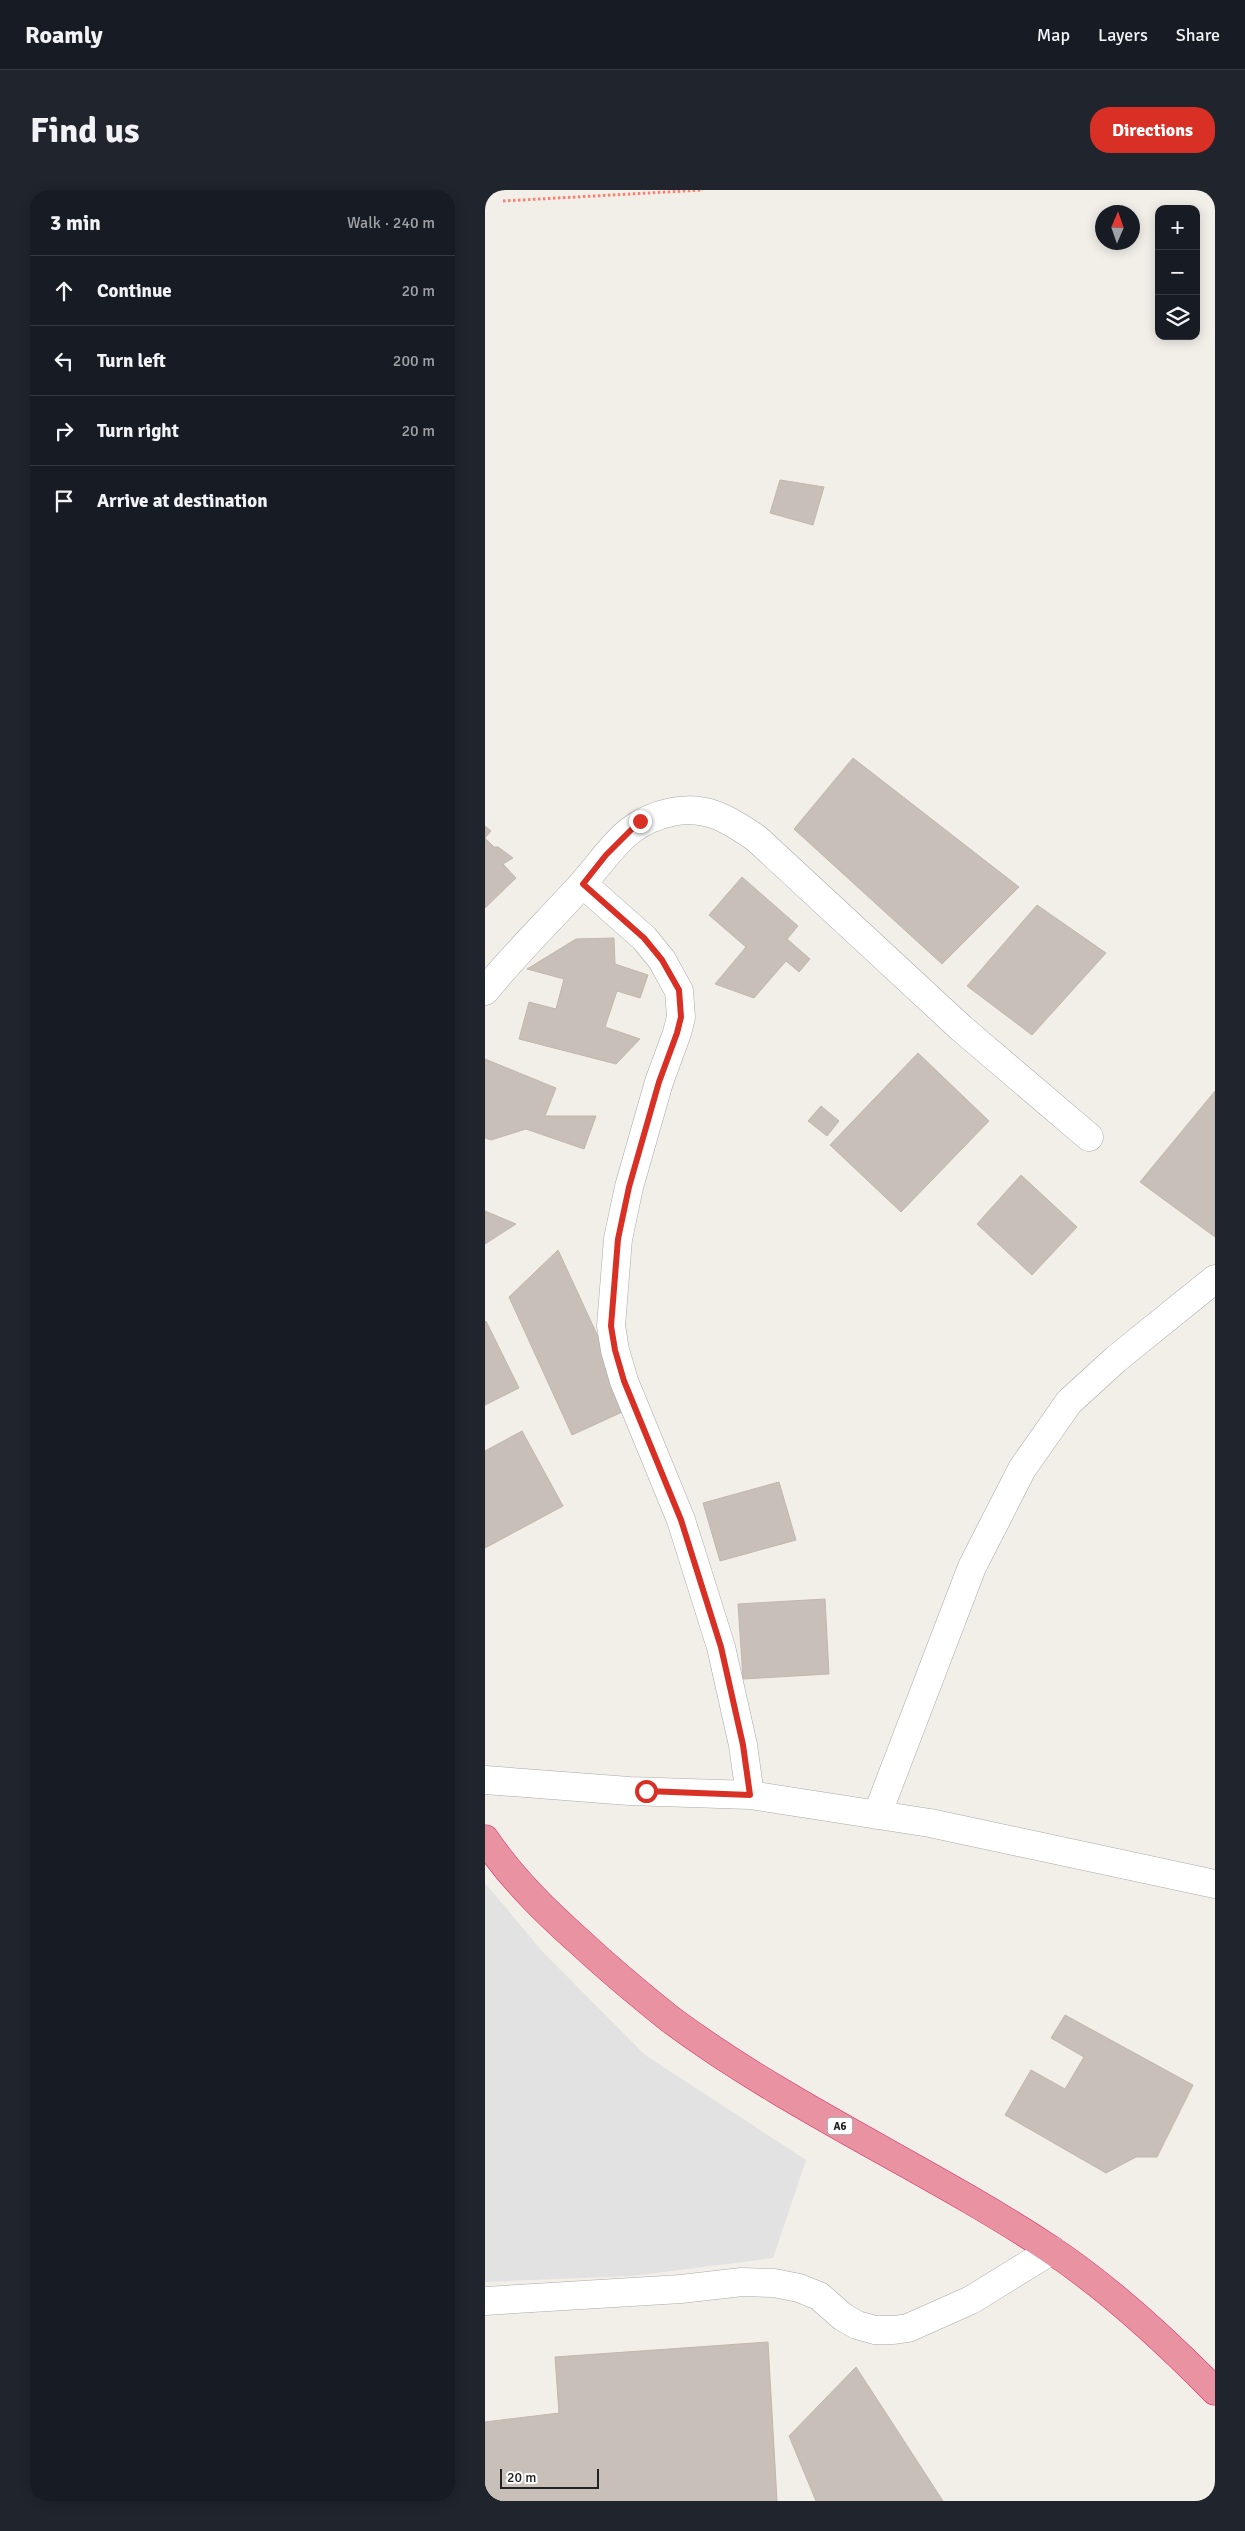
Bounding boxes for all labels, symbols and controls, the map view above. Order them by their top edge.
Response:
text: Roamly [25,20,103,50]
text: Map [1037,24,1070,46]
text: Layers [1098,24,1148,46]
text: Share [1176,24,1220,46]
button: Directions [1090,107,1215,153]
text: Find us [30,109,140,152]
north arrow [1095,205,1140,250]
map controls [1155,205,1200,340]
button: + [1155,205,1200,250]
text: 3 min [50,210,101,236]
text: Walk · 240 m [347,213,435,233]
button: − [1155,250,1200,295]
icon: ahead [50,277,78,305]
text: Continue [97,279,172,303]
text: 20 m [401,281,435,301]
button: layers [1155,295,1200,340]
icon: left [50,347,78,375]
text: Turn left [97,349,166,373]
text: 200 m [393,351,435,371]
icon: right [50,417,78,445]
text: Turn right [97,419,179,443]
text: 20 m [401,421,435,441]
icon: arrive [50,487,78,515]
text: Arrive at destination [97,489,268,513]
route end [629,810,652,833]
route start [635,1780,658,1803]
road number: A6 [827,2118,853,2134]
scale bar [500,2466,599,2489]
text: 20 m [507,2469,536,2486]

